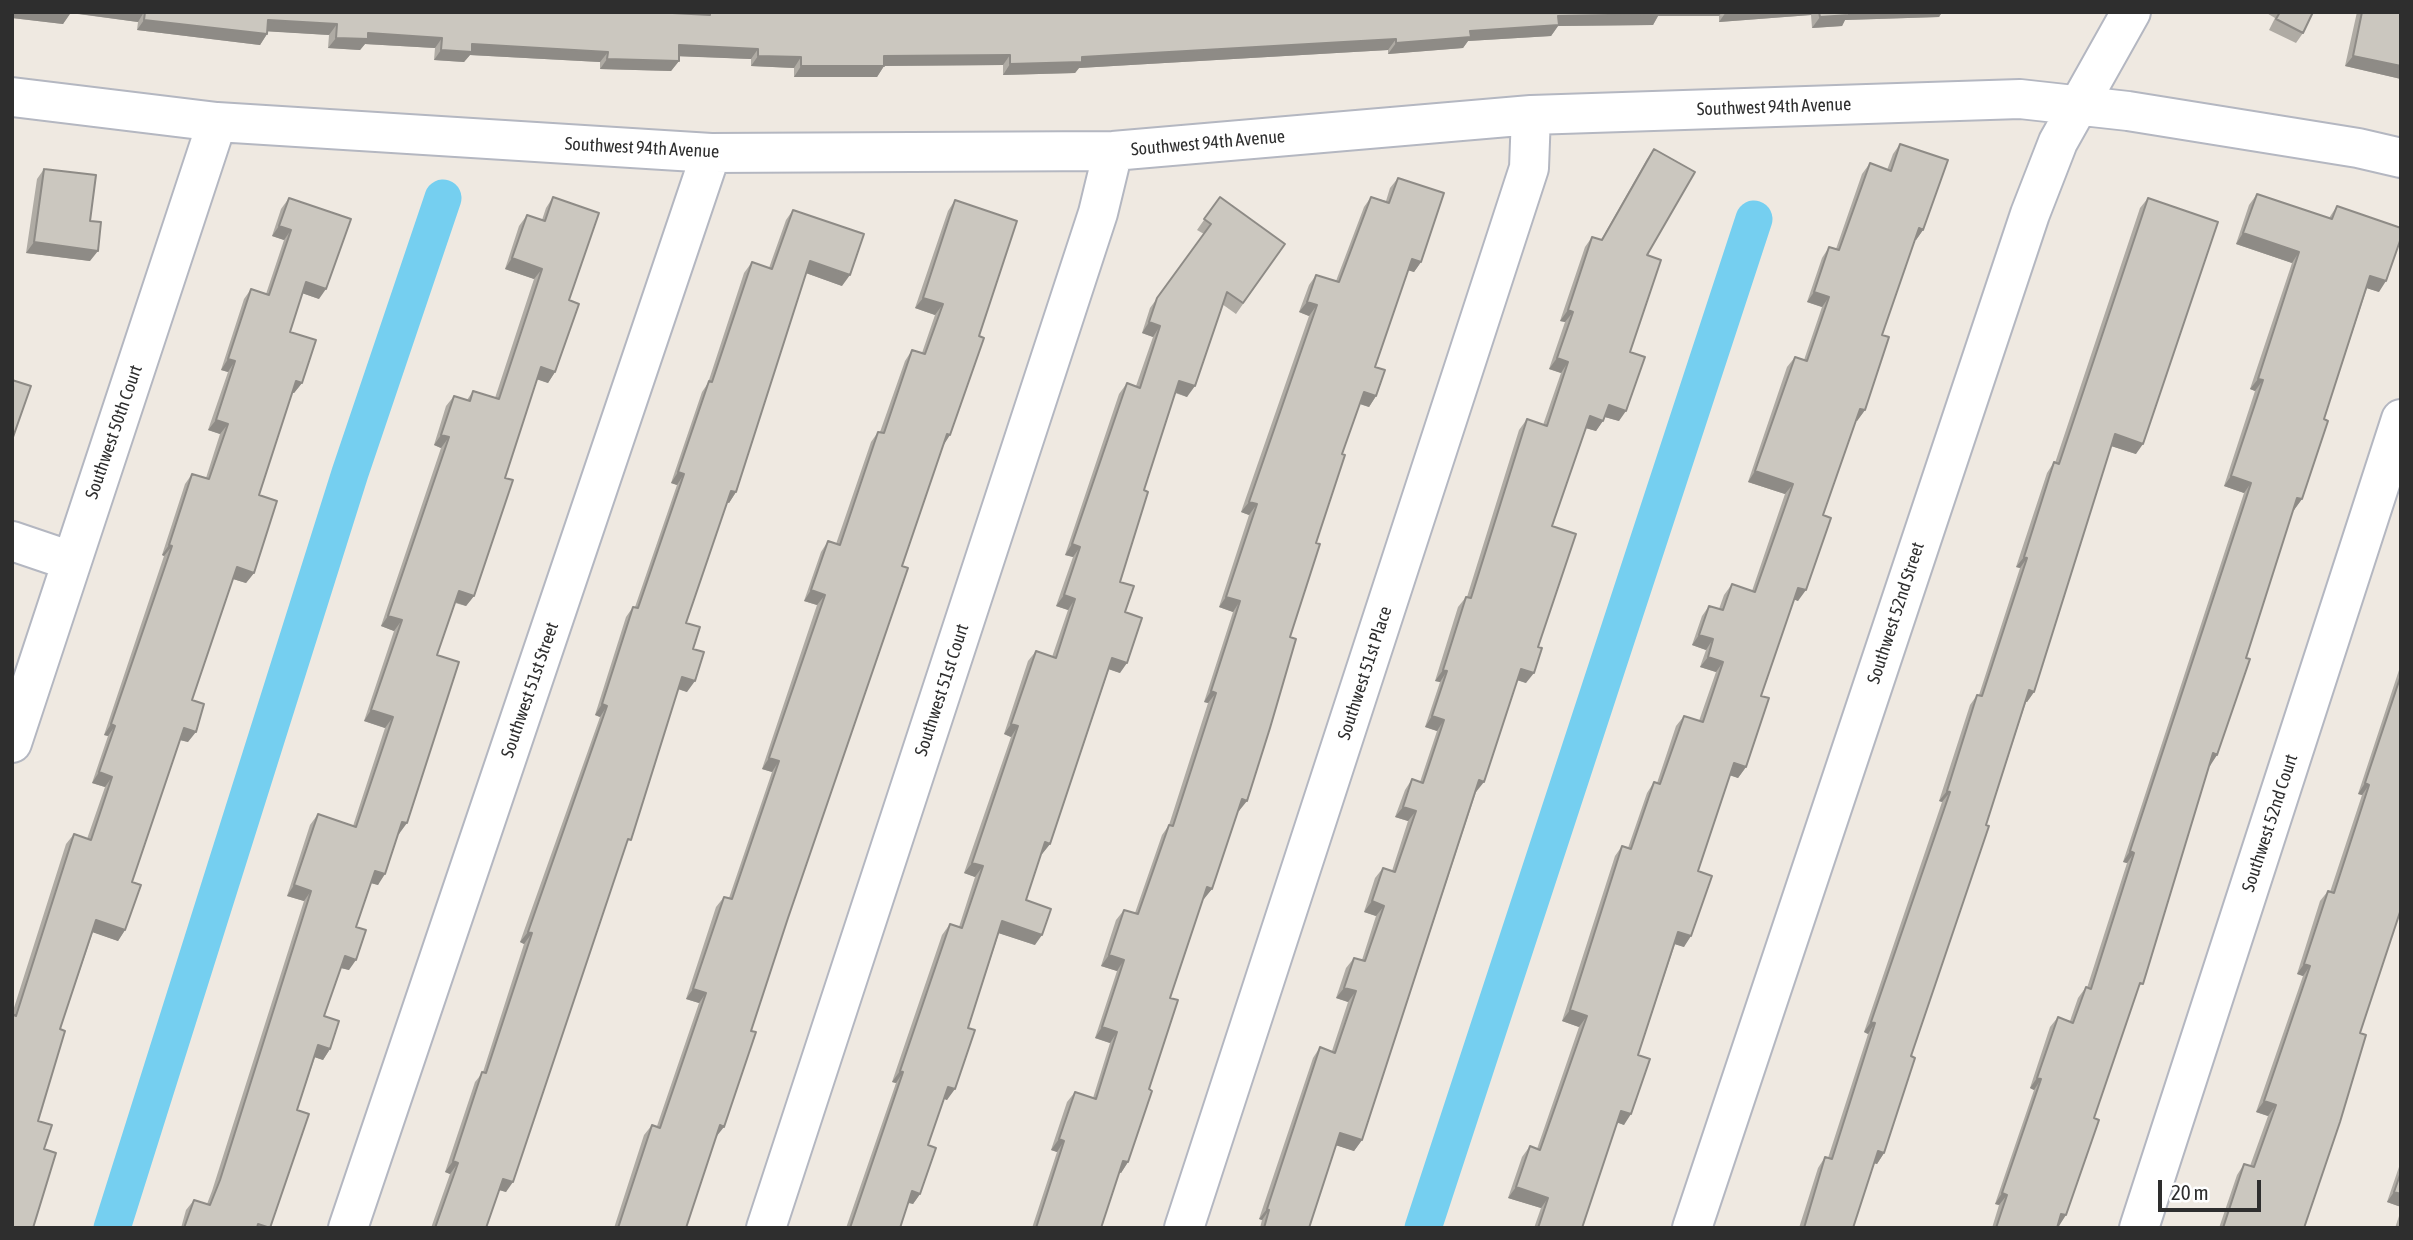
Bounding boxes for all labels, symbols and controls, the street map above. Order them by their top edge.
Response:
street label: Southwest 94th Avenue [1696,94,1852,120]
street label: Southwest 94th Avenue [1130,126,1286,160]
street label: Southwest 94th Avenue [564,133,720,163]
street label: Southwest 50th Court [81,362,147,502]
street label: Southwest 52nd Street [1863,540,1929,686]
street label: Southwest 51st Place [1333,604,1397,742]
street label: Southwest 51st Street [497,619,563,761]
street label: Southwest 51st Court [910,621,974,759]
street label: Southwest 52nd Court [2238,751,2302,895]
scale bar [2161,1166,2264,1210]
text: 20 m [2171,1180,2209,1204]

